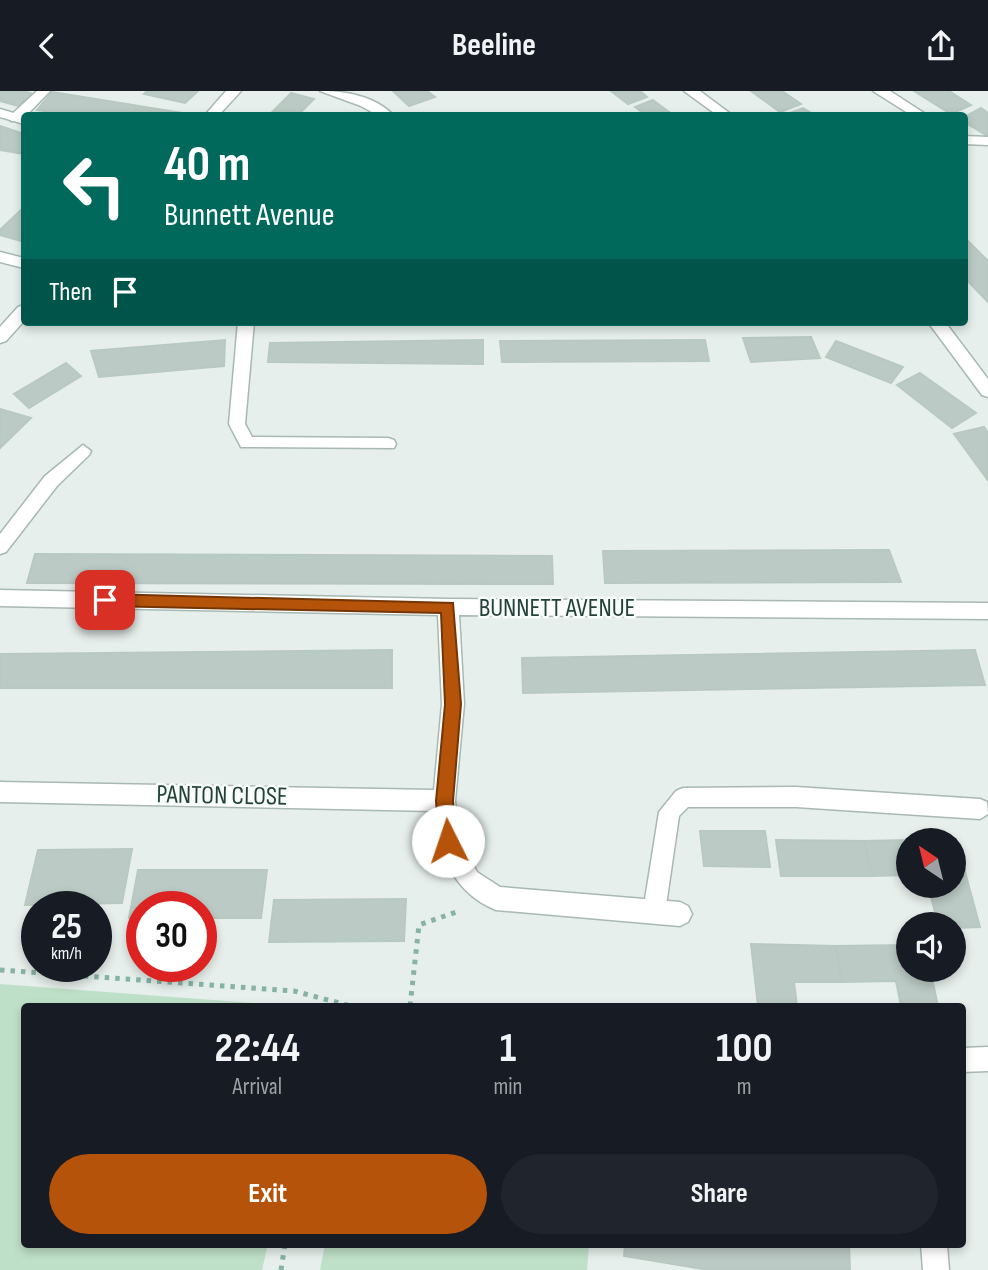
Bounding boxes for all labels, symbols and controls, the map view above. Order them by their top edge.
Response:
text: Beeline [452,26,536,65]
icon: back [28,27,66,65]
icon: share [922,27,960,65]
text: 40 m [164,136,250,195]
icon: left [49,140,140,231]
text: Bunnett Avenue [164,196,335,235]
icon: arrive [106,273,144,311]
text: Then [49,277,92,308]
pin [75,570,135,630]
icon: arrive [86,581,124,619]
street label: BUNNETT AVENUE [479,593,635,624]
street label: PANTON CLOSE [156,779,288,813]
position arrow [411,804,485,878]
north arrow [896,828,966,898]
map controls [896,828,966,982]
speed limit sign: 30 [126,891,217,982]
text: 25 [51,906,82,949]
button: sound [896,912,966,982]
text: km/h [51,943,82,964]
text: 22:44 [215,1023,300,1074]
text: 1 [500,1023,516,1074]
text: 100 [716,1023,772,1074]
text: Arrival [233,1073,282,1101]
text: min [494,1073,522,1101]
text: m [737,1073,752,1101]
button: Exit [49,1154,487,1234]
button: Share [501,1154,938,1234]

